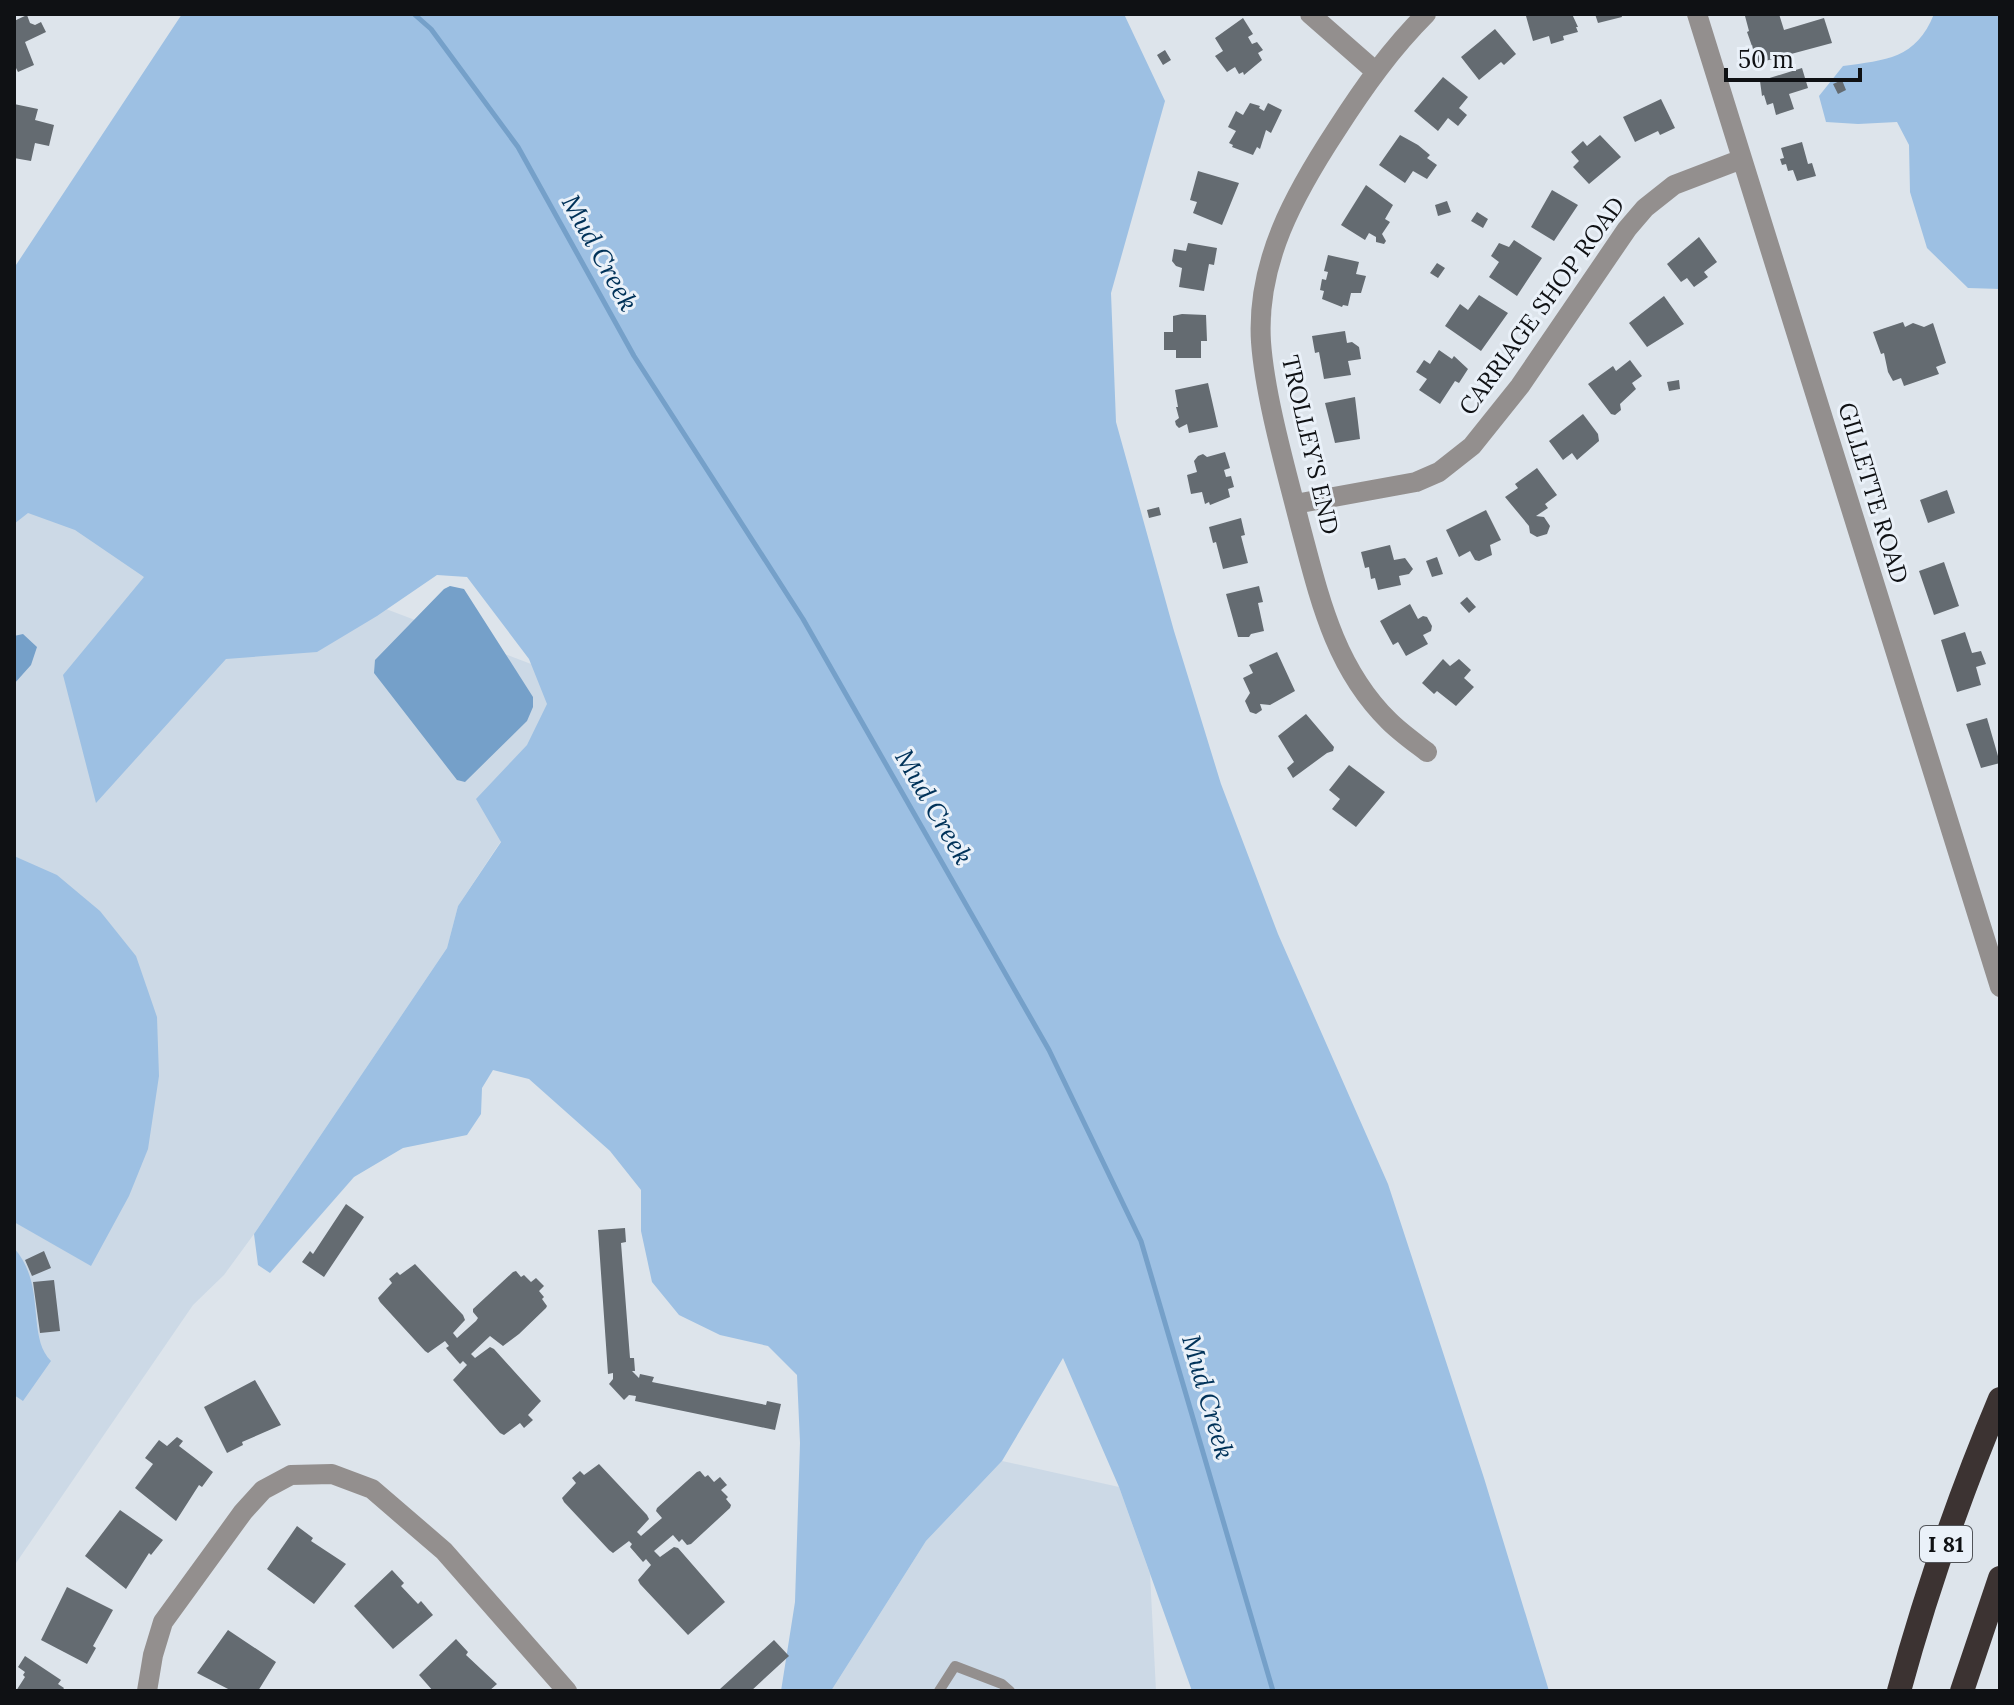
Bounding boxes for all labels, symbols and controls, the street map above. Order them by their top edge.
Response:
scale bar [1726,32,1860,82]
text: 50 m [1738,44,1794,75]
water label: Mud Creek [555,189,646,317]
street label: CARRIAGE SHOP ROAD [1452,190,1631,421]
street label: TROLLEY'S END [1275,352,1346,538]
street label: GILLETTE ROAD [1831,399,1916,587]
water label: Mud Creek [888,743,981,870]
water label: Mud Creek [1175,1331,1242,1463]
road number: I 81 [1920,1526,1972,1562]

